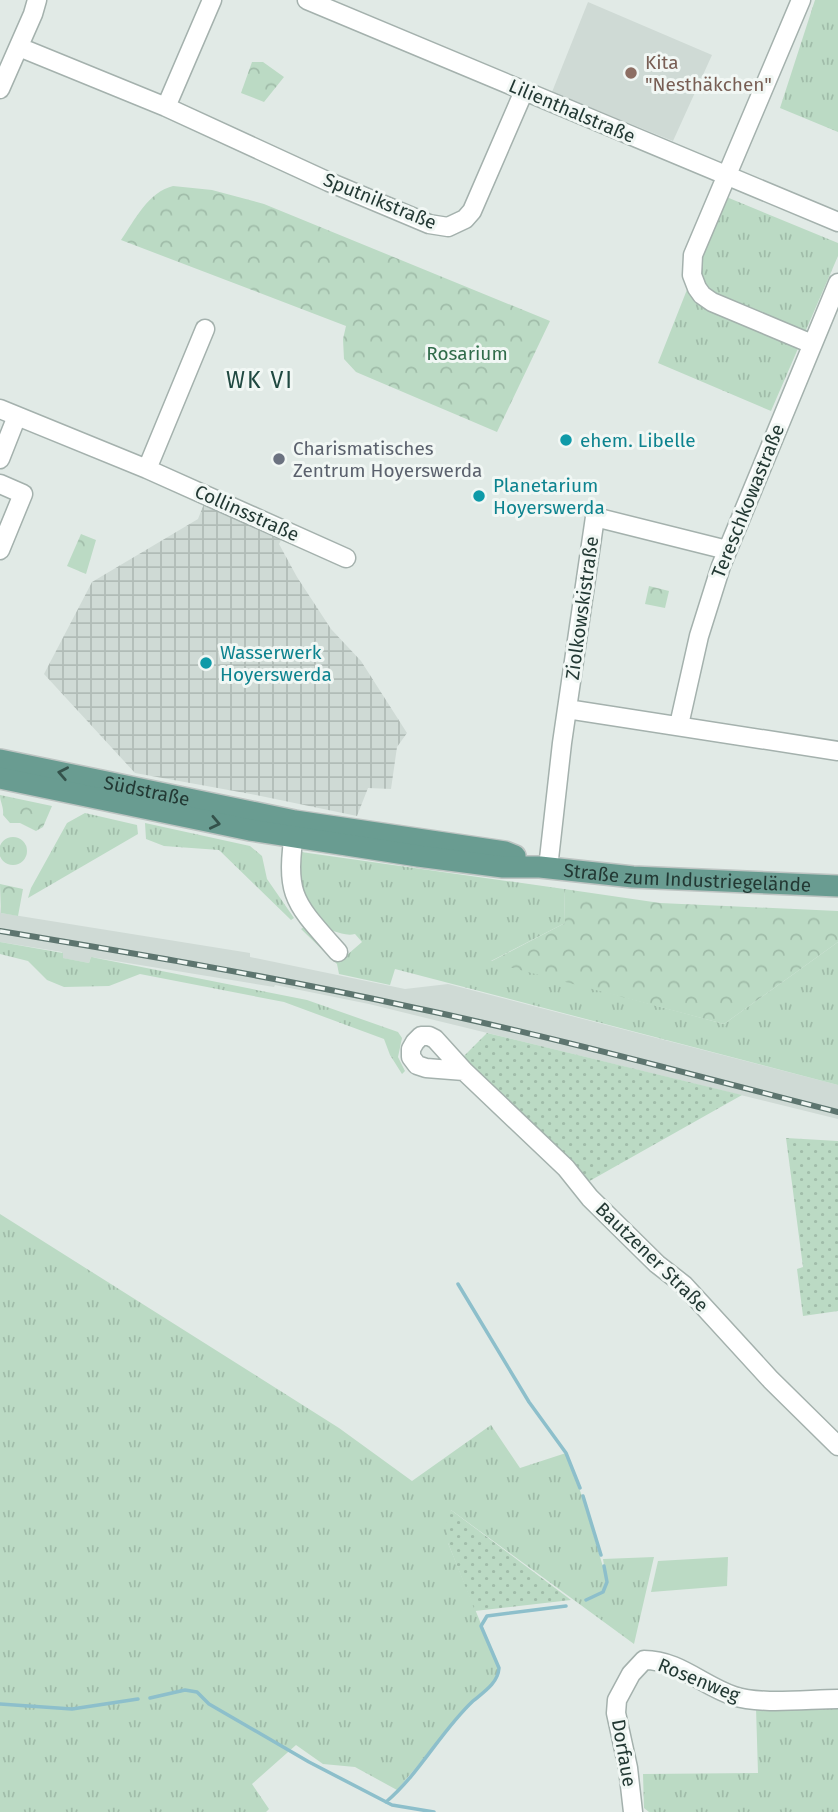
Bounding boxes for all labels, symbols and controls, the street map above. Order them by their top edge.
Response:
place label: Kita "Nesthäkchen" [645,51,772,96]
marker: Kita "Nesthäkchen" [623,65,639,81]
street label: Lilienthalstraße [505,74,639,148]
street label: Sputnikstraße [320,168,440,234]
park label: Rosarium [426,342,508,365]
district label: WK VI [226,366,294,394]
street label: Tereschkowastraße [707,421,789,581]
place label: ehem. Libelle [580,429,696,452]
marker: ehem. Libelle [558,432,574,448]
place label: Charismatisches Zentrum Hoyerswerda [293,437,482,482]
marker: Charismatisches Zentrum Hoyerswerda [271,451,287,467]
place label: Planetarium Hoyerswerda [493,474,605,519]
street label: Collinsstraße [191,480,303,546]
marker: Planetarium Hoyerswerda [471,488,487,504]
street label: Ziolkowskistraße [561,535,603,681]
place label: Wasserwerk Hoyerswerda [220,641,332,686]
marker: Wasserwerk Hoyerswerda [198,655,214,671]
one-way arrow [57,766,69,781]
street label: Südstraße [102,770,192,810]
one-way arrow [209,814,221,829]
street label: Straße zum Industriegelände [563,858,812,896]
street label: Bautzener Straße [591,1197,713,1317]
street label: Rosenweg [655,1653,744,1707]
street label: Dorfaue [607,1717,641,1789]

